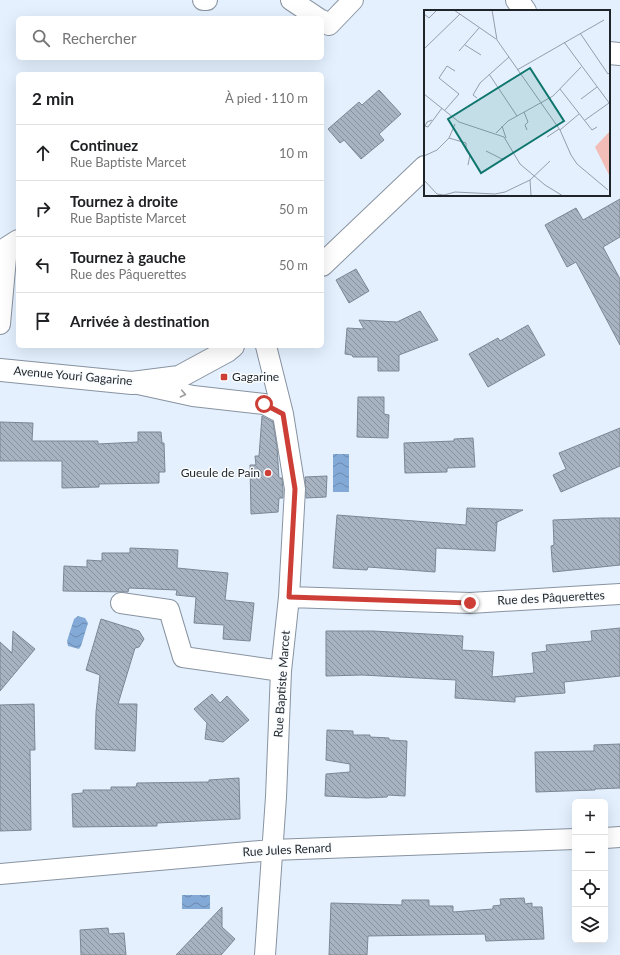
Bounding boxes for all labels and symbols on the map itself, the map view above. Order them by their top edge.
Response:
inset map [424,10,610,196]
street label: Avenue Youri Gagarine [13,363,133,388]
place label: Gagarine [232,369,279,384]
marker: Gagarine [219,372,229,382]
one-way arrow [180,390,187,398]
route start [255,395,273,413]
place label: Gueule de Pain [181,465,260,480]
marker: Gueule de Pain [263,468,273,478]
street label: Rue des Pâquerettes [497,587,605,608]
route end [461,594,479,612]
street label: Rue Baptiste Marcet [270,629,293,738]
street label: Rue Jules Renard [242,840,332,859]

